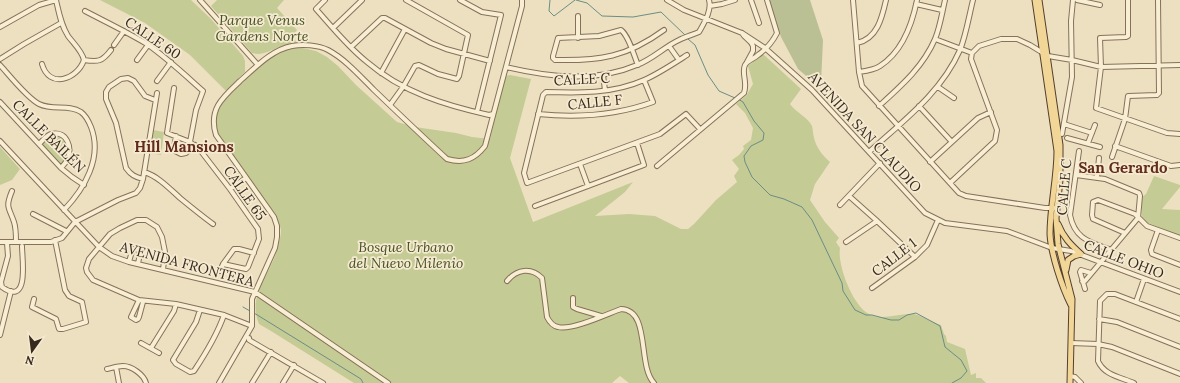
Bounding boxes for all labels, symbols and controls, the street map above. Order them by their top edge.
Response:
park label: Parque Venus Gardens Norte [216,11,309,45]
street label: CALLE 60 [122,13,184,63]
street label: AVENIDA SAN CLAUDIO [804,67,926,196]
street label: CALLE C [553,69,611,89]
street label: CALLE F [567,90,623,114]
street label: CALLE BAILÉN [9,96,90,177]
district label: Hill Mansions [134,137,234,156]
street label: CALLE C [1053,158,1075,216]
district label: San Gerardo [1078,158,1168,177]
street label: CALLE 65 [220,162,270,224]
street label: CALLE 1 [868,234,920,280]
street label: CALLE OHIO [1081,235,1167,283]
street label: AVENIDA FRONTERA [117,237,256,291]
park label: Bosque Urbano del Nuevo Milenio [349,238,463,272]
north arrow [12,331,52,371]
text: N [23,353,35,369]

